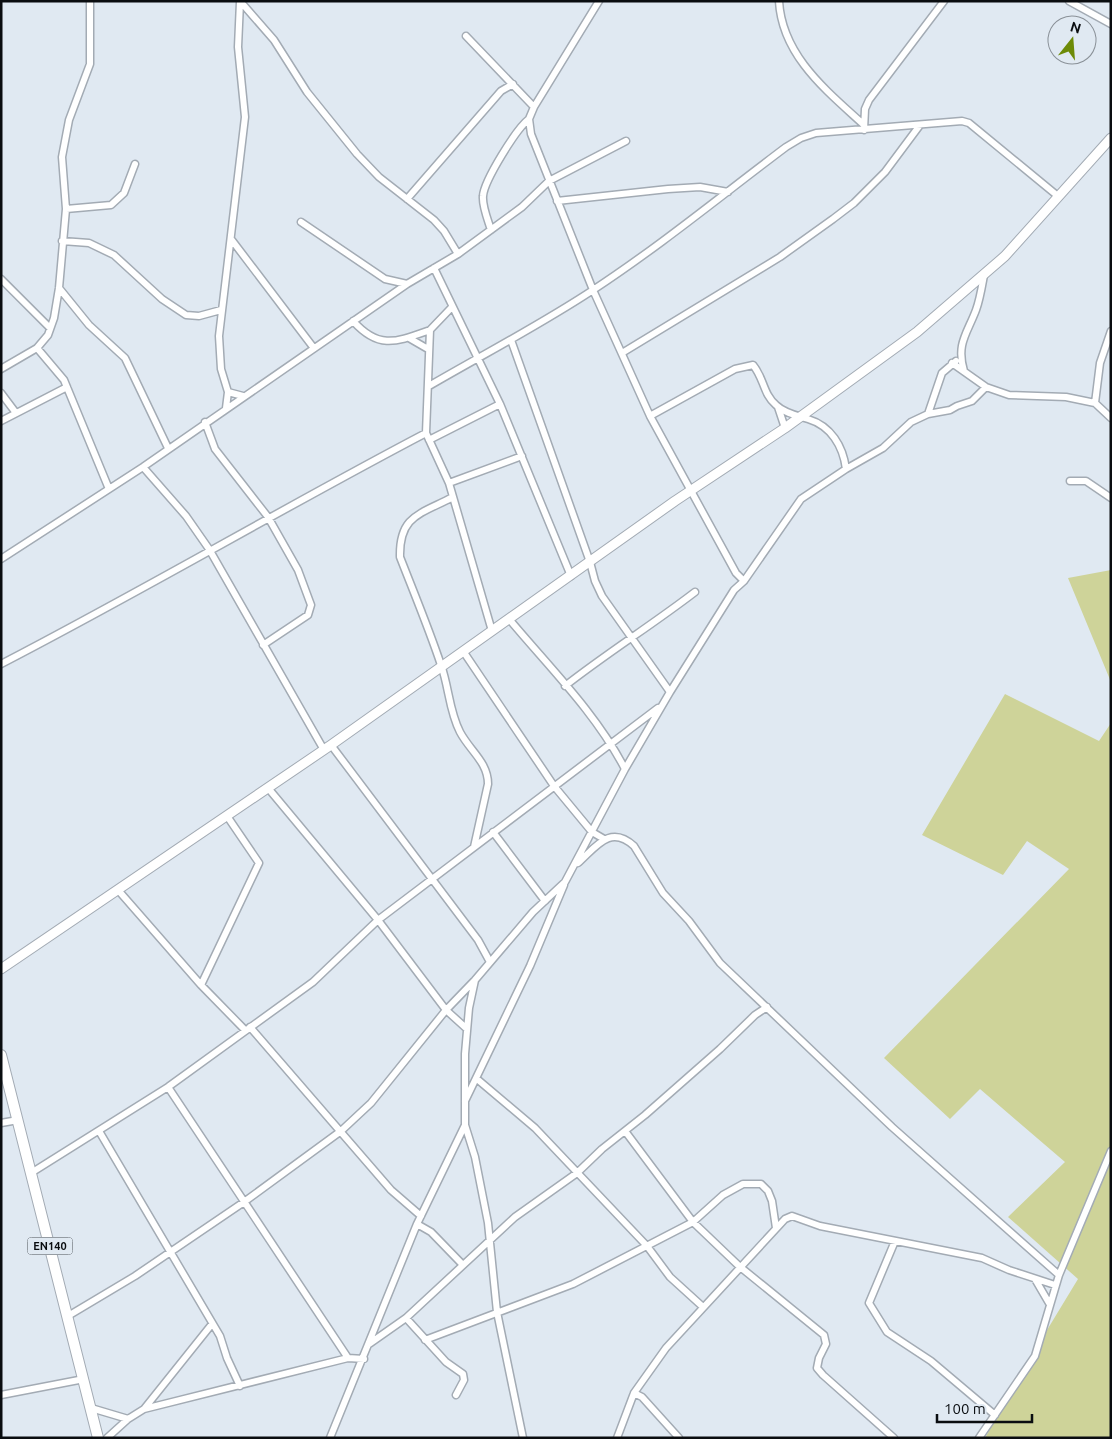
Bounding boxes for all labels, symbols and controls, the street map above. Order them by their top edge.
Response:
north arrow [1047,15,1097,65]
text: N [1068,18,1083,37]
road number: EN140 [28,1238,72,1254]
scale bar [937,1392,1032,1424]
text: 100 m [944,1400,986,1417]

